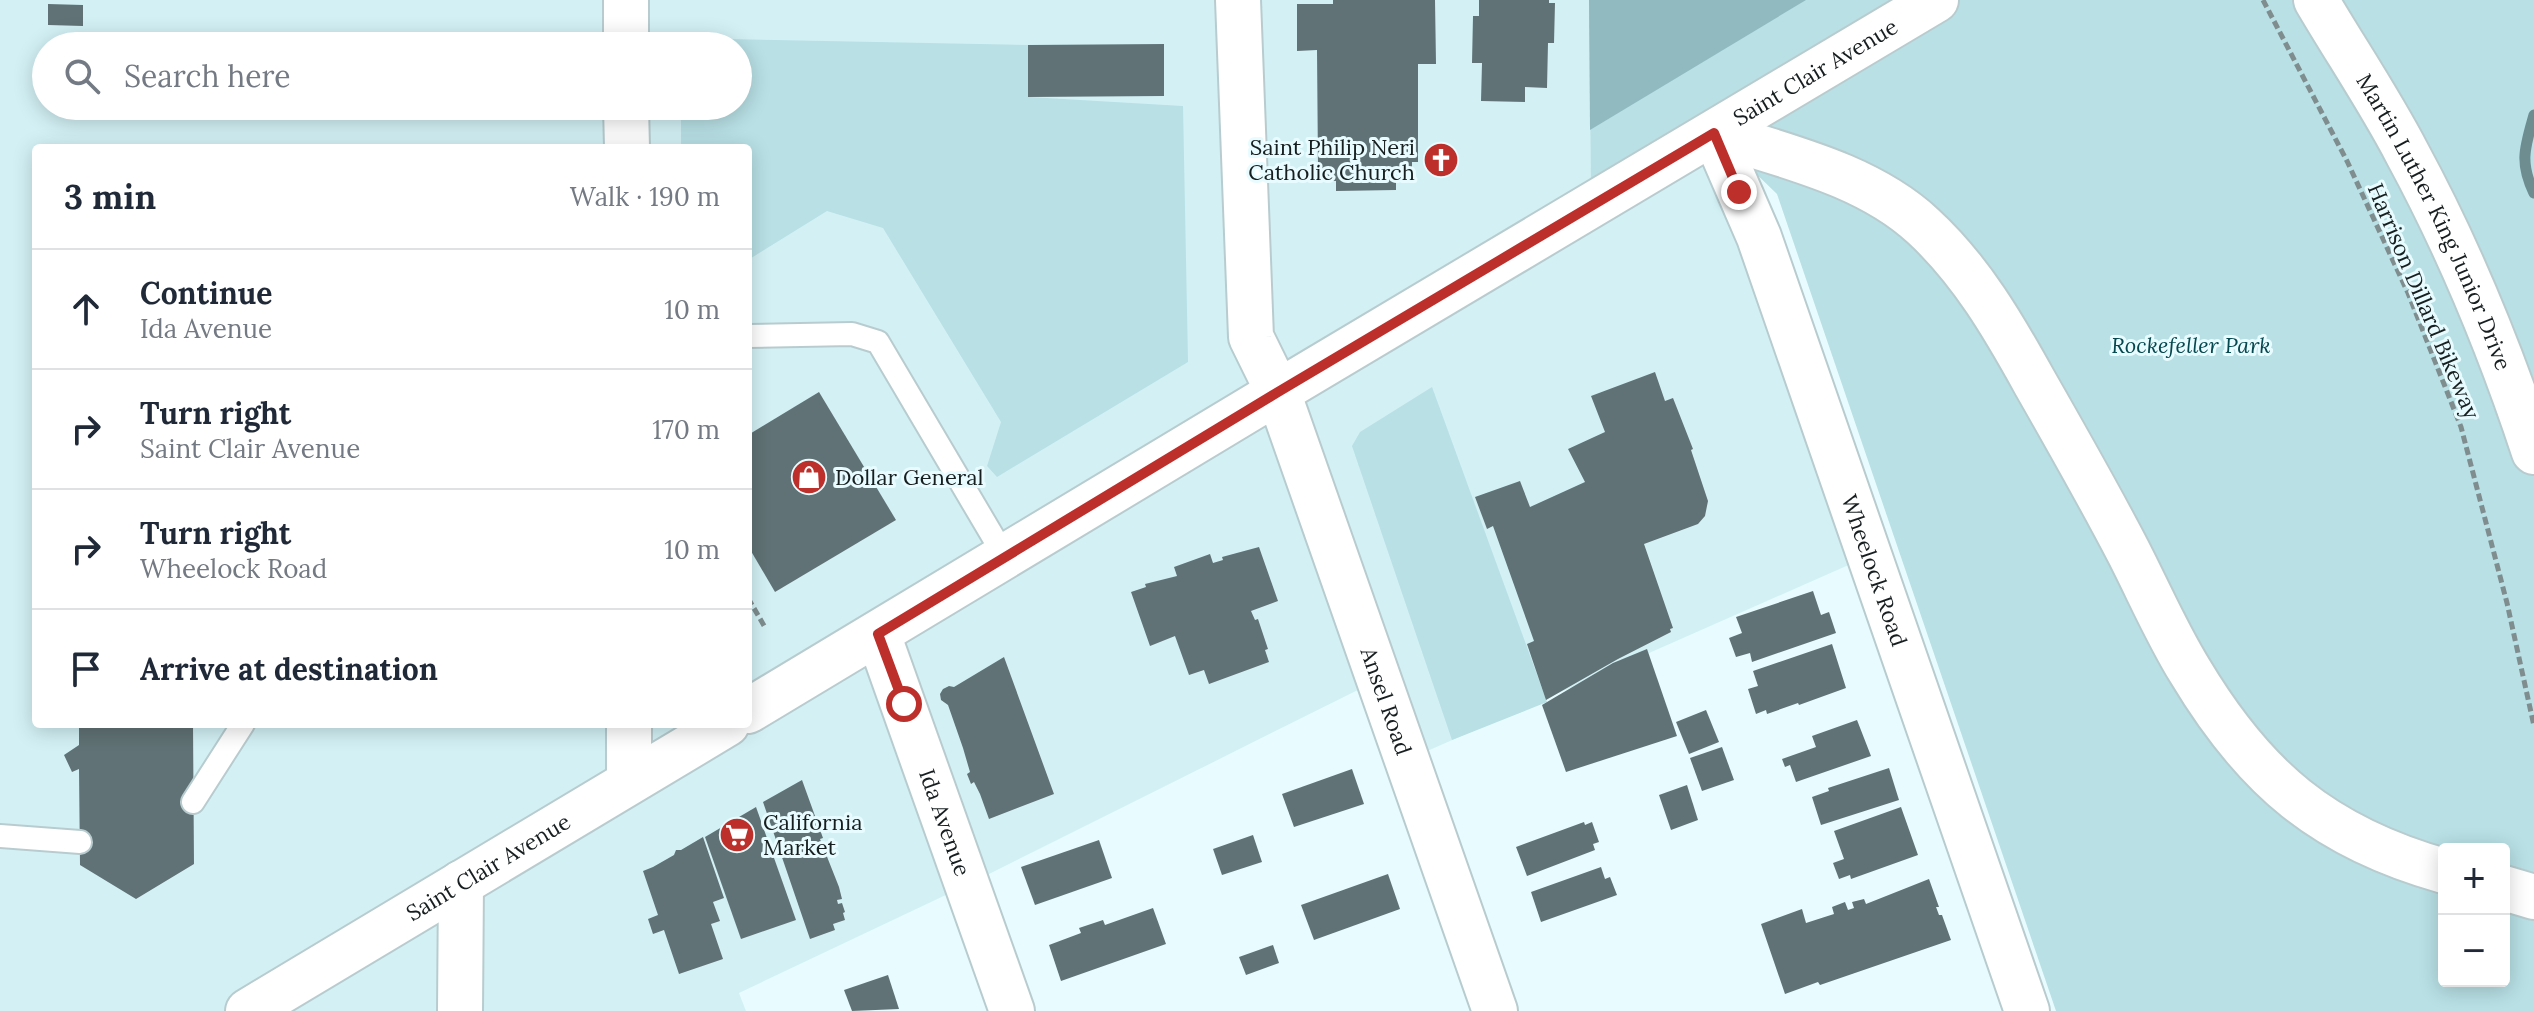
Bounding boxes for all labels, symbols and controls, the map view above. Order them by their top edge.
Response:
street label: Saint Clair Avenue [1728,12,1903,132]
search box [32,32,752,120]
icon: search [60,54,104,98]
text: Search here [124,57,291,95]
street label: Martin Luther King Junior Drive [2350,68,2518,374]
place label: Saint Philip Neri Catholic Church [1248,133,1415,186]
church icon: Saint Philip Neri Catholic Church [1422,141,1460,179]
route end [1721,174,1757,210]
text: 3 min [64,175,156,218]
street label: Harrison Dillard Bikeway [2362,179,2487,423]
text: Walk · 190 m [570,180,720,213]
text: Continue [140,274,272,312]
icon: ahead [64,287,108,331]
text: 10 m [664,293,720,326]
text: Ida Avenue [140,312,272,345]
park label: Rockefeller Park [2111,331,2271,359]
text: Turn right [140,394,291,432]
icon: right [64,407,108,451]
text: 170 m [652,413,720,446]
text: Saint Clair Avenue [140,432,360,465]
shop icon: Dollar General [790,458,828,496]
place label: Dollar General [835,463,984,491]
street label: Wheelock Road [1835,491,1914,650]
text: Turn right [140,514,291,552]
icon: right [64,527,108,571]
text: 10 m [664,533,720,566]
text: Wheelock Road [140,552,327,585]
street label: Ansel Road [1354,643,1418,759]
icon: arrive [64,647,108,691]
text: Arrive at destination [140,650,438,688]
route start [886,686,922,722]
street label: Ida Avenue [913,765,977,880]
street label: Saint Clair Avenue [401,807,575,927]
place label: California Market [763,808,863,861]
supermarket icon: California Market [718,816,756,854]
map controls [2438,843,2510,987]
button: + [2438,843,2510,915]
button: − [2438,915,2510,987]

